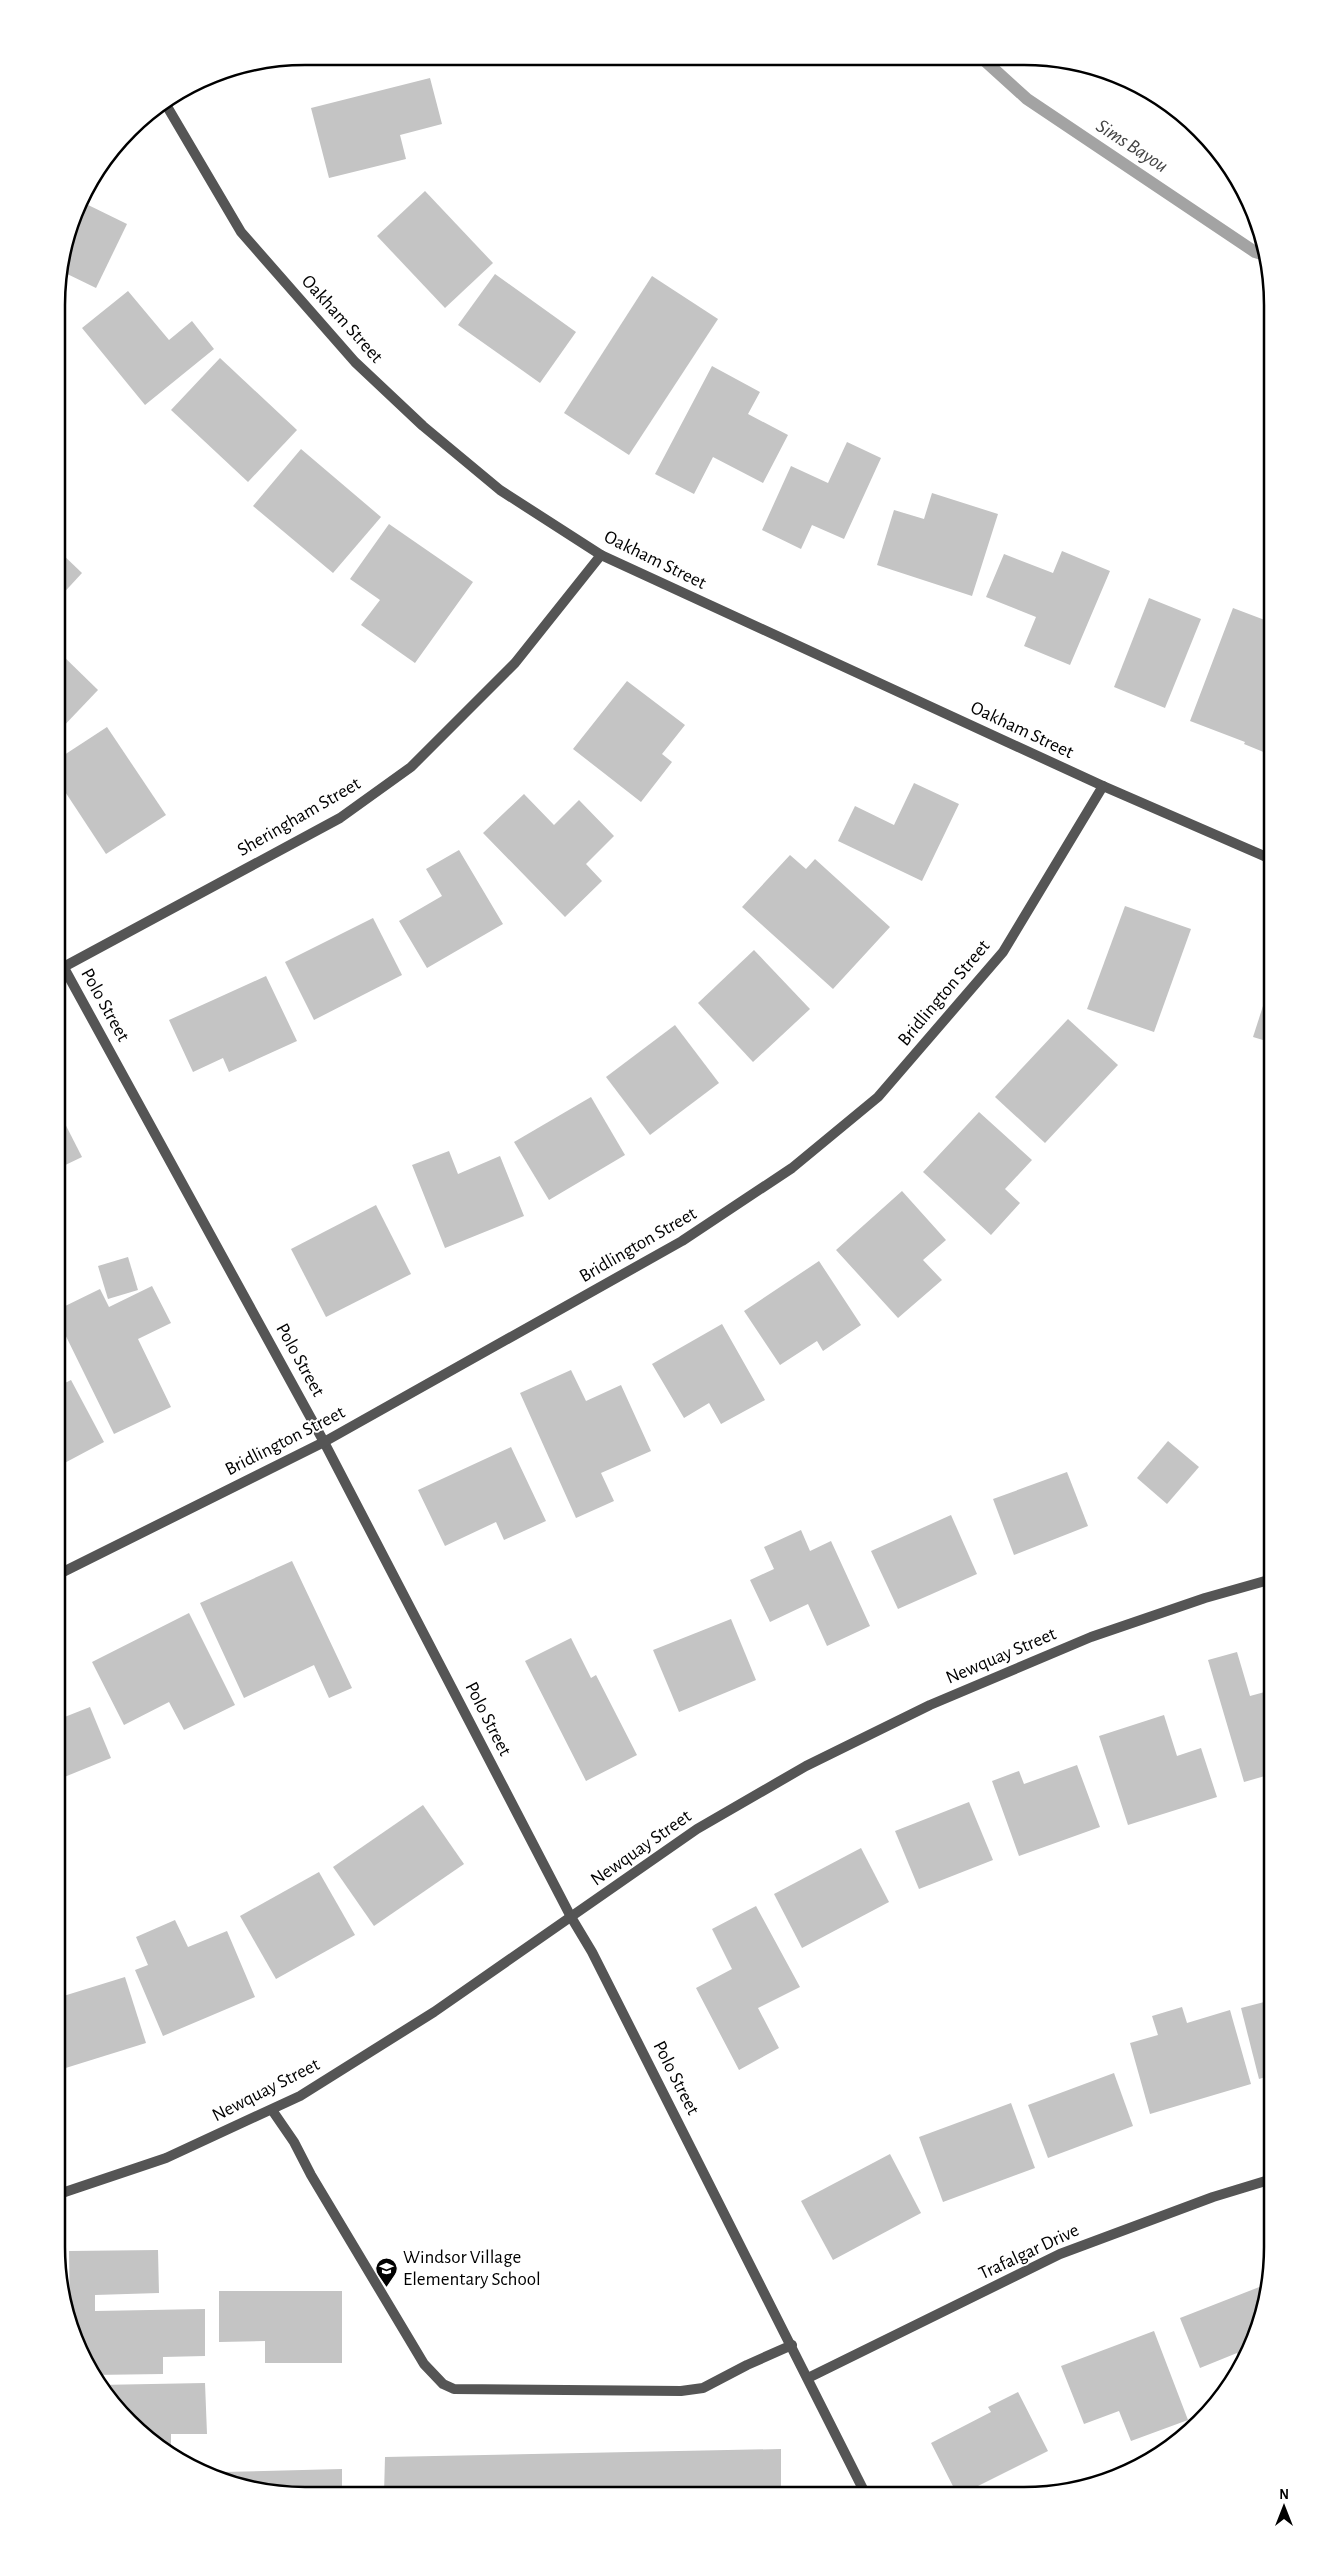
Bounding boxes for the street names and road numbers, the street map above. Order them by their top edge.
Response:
street label: Oakham Street [298,271,386,367]
street label: Oakham Street [601,527,709,593]
street label: Oakham Street [968,698,1076,762]
street label: Sheringham Street [234,774,364,860]
street label: Bridlington Street [894,937,994,1049]
street label: Polo Street [77,965,133,1045]
street label: Bridlington Street [576,1204,700,1286]
street label: Polo Street [272,1320,328,1400]
street label: Bridlington Street [222,1403,348,1479]
street label: Newquay Street [943,1624,1059,1688]
street label: Polo Street [461,1679,515,1759]
street label: Newquay Street [587,1806,695,1890]
street label: Polo Street [649,2038,703,2118]
street label: Newquay Street [209,2055,323,2125]
street label: Trafalgar Drive [976,2221,1082,2283]

